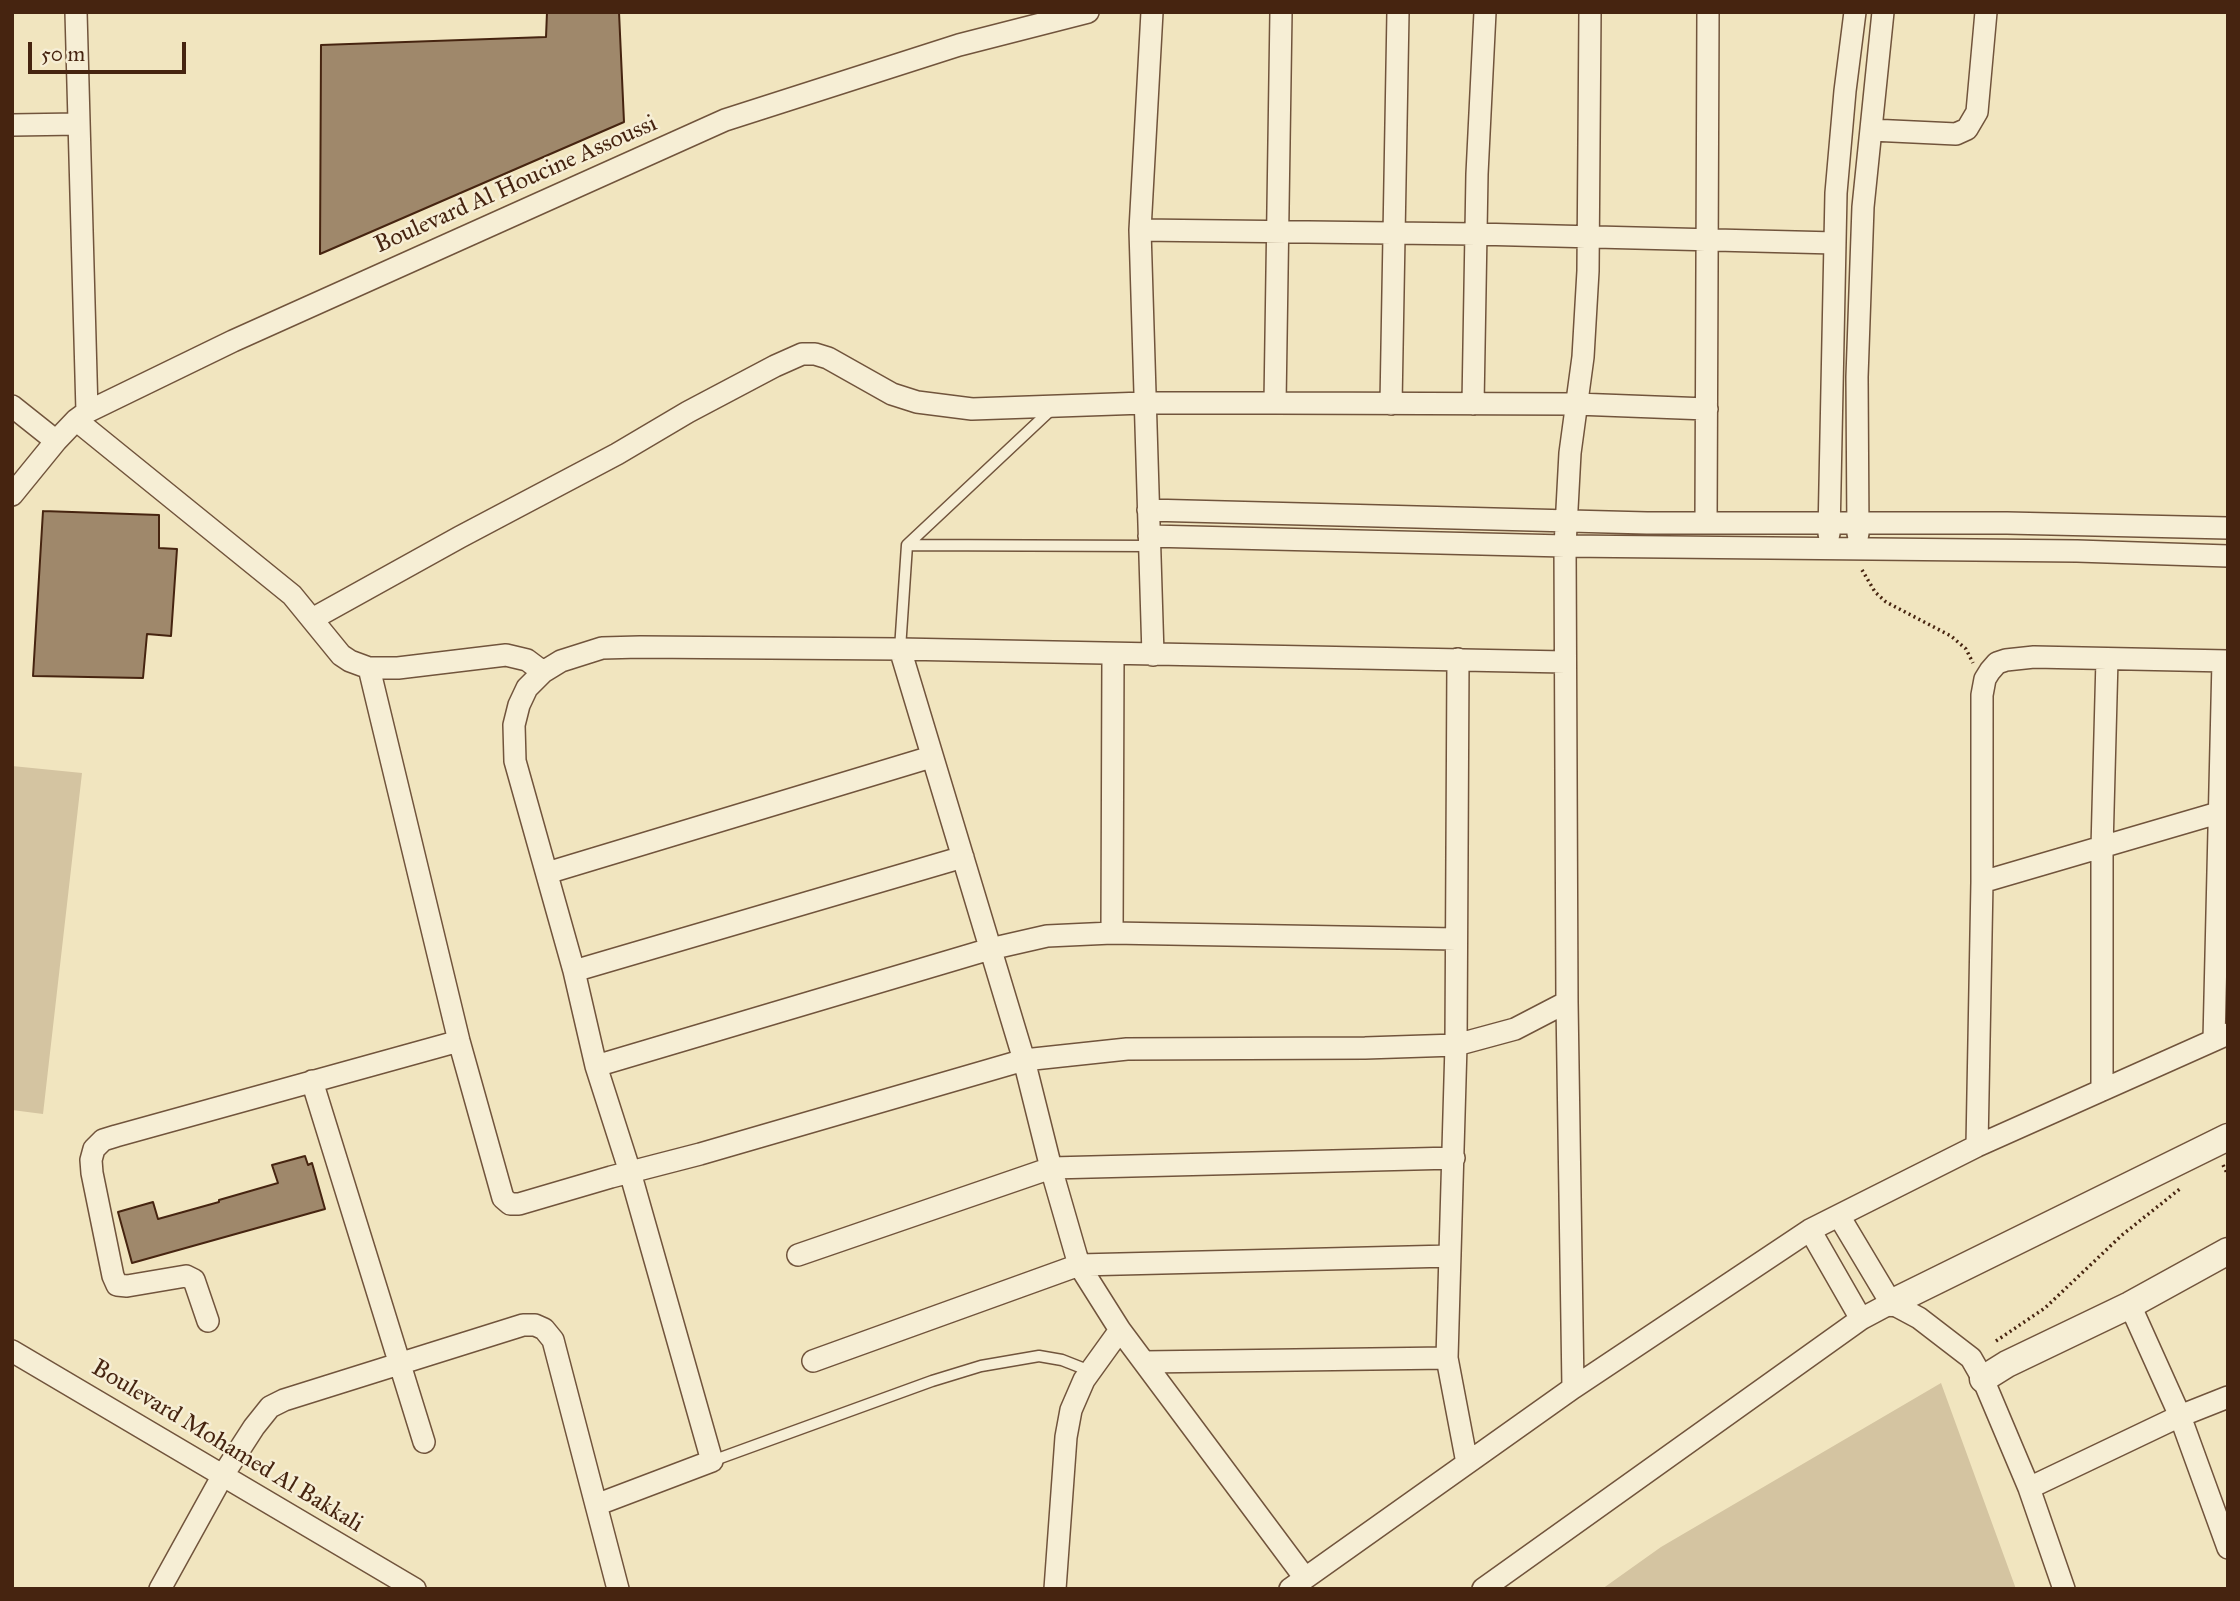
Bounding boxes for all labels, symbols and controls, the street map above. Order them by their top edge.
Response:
scale bar [32,28,189,72]
text: 50 m [41,41,85,67]
street label: Boulevard Al Houcine Assoussi [370,110,662,260]
street label: Boulevard Mohamed Al Bakkali [86,1354,368,1540]

